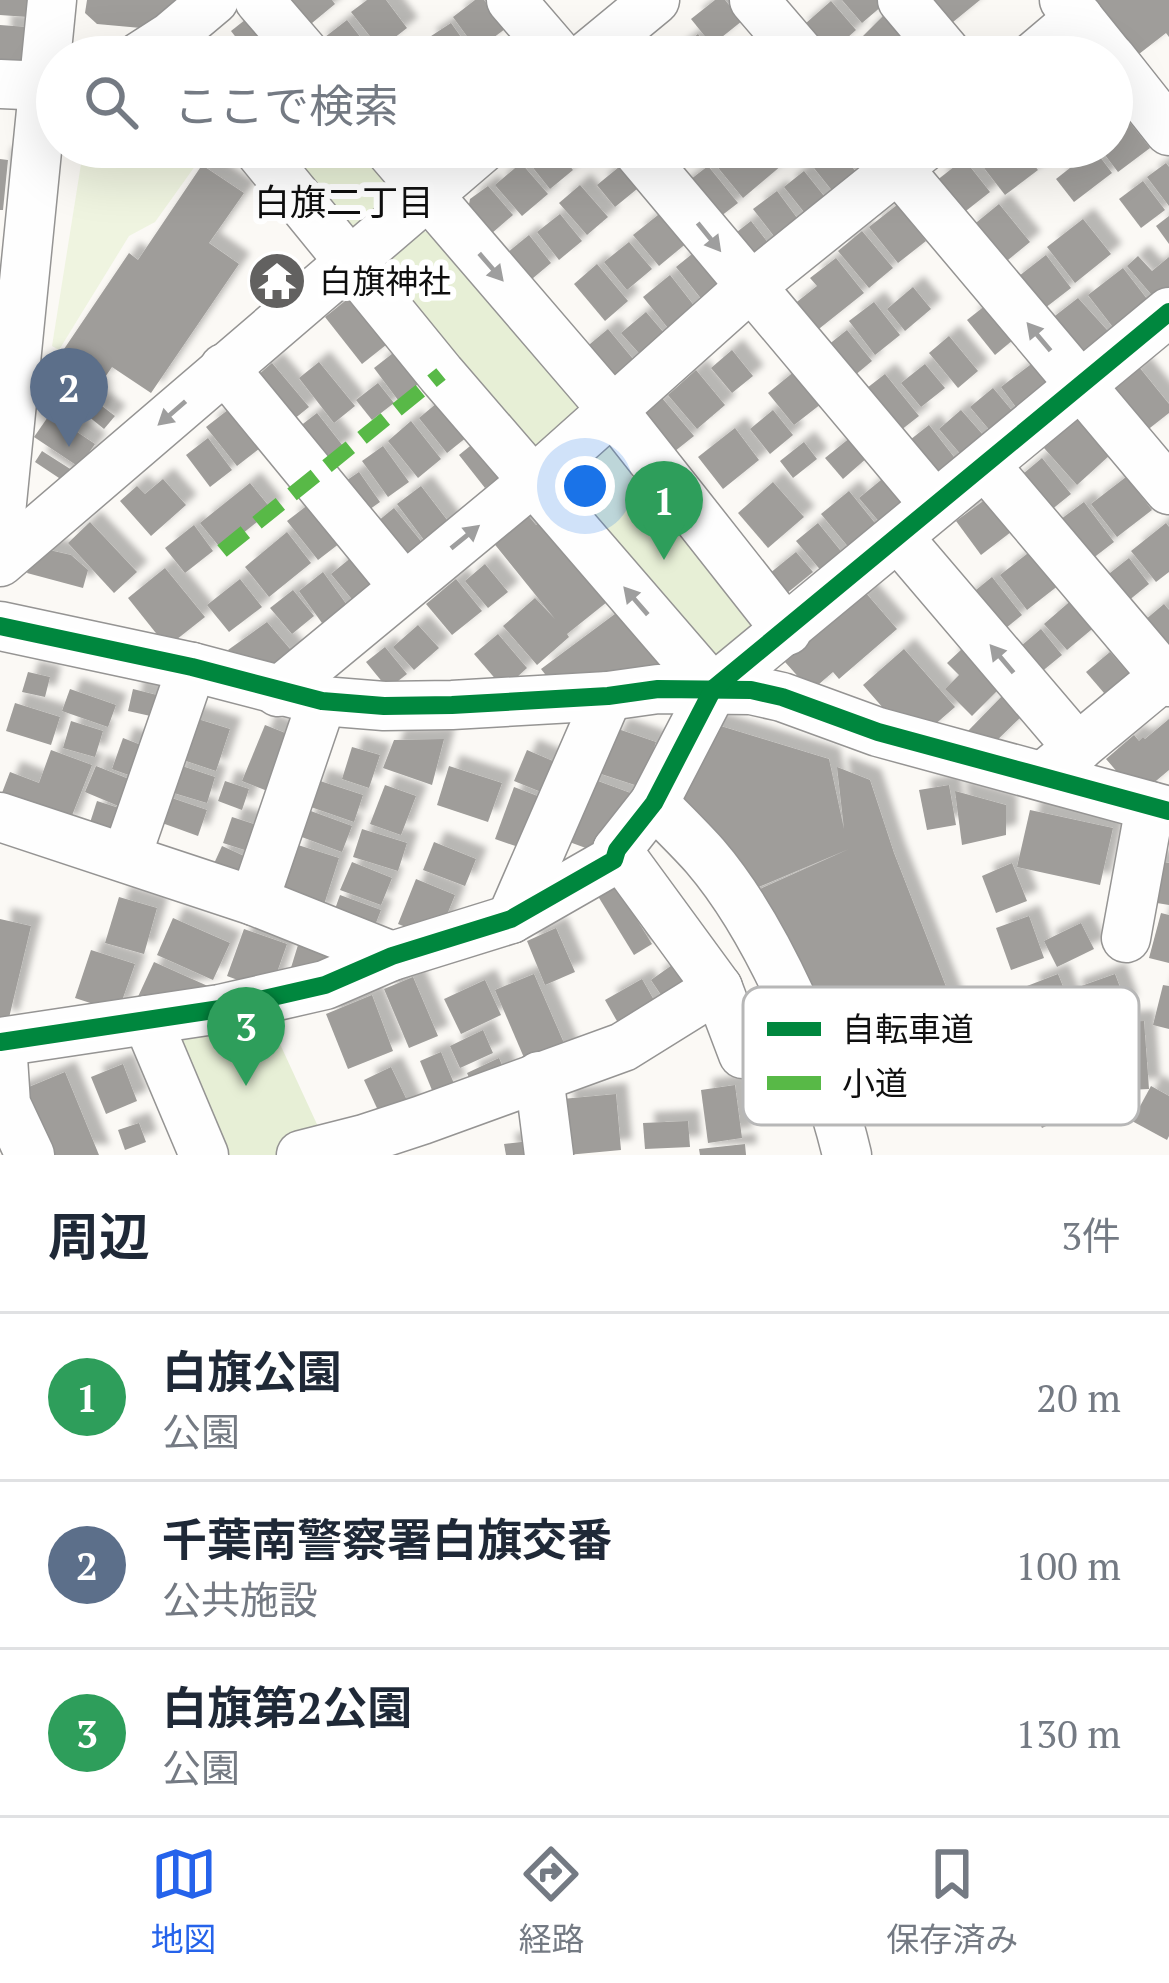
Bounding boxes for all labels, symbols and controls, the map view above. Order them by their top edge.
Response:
search box [36,36,1133,168]
icon: search [78,69,144,135]
text: ここで検索 [174,75,399,135]
district label: 白旗二丁目 [254,178,434,225]
one-way arrow [695,222,721,252]
temple icon: 白旗神社 [246,250,308,312]
one-way arrow [477,252,504,282]
place label: 白旗神社 [319,259,451,302]
one-way arrow [1027,322,1053,352]
pin: 2 [30,348,108,447]
one-way arrow [157,400,187,426]
your location [555,456,615,516]
pin: 1 [625,461,703,560]
one-way arrow [450,524,481,550]
one-way arrow [623,586,650,616]
one-way arrow [989,644,1015,674]
pin: 3 [207,987,285,1086]
legend [743,987,1139,1125]
text: 自転車道 [842,1007,974,1050]
text: 小道 [842,1061,908,1104]
text: 周辺 [48,1202,150,1270]
text: 3件 [1061,1209,1121,1261]
text: 白旗公園 [162,1341,342,1401]
text: 1 [76,1371,98,1423]
text: 20 m [1036,1371,1121,1423]
text: 公園 [162,1405,240,1457]
text: 千葉南警察署白旗交番 [162,1509,612,1569]
text: 2 [76,1539,98,1591]
text: 100 m [1016,1539,1121,1591]
text: 公共施設 [162,1573,318,1625]
text: 白旗第2公園 [162,1677,412,1737]
text: 3 [76,1707,98,1759]
text: 130 m [1016,1707,1121,1759]
text: 公園 [162,1741,240,1793]
tab: 地図 [151,1841,217,1961]
tab: 経路 [518,1841,584,1961]
tab: 保存済み [886,1841,1018,1961]

